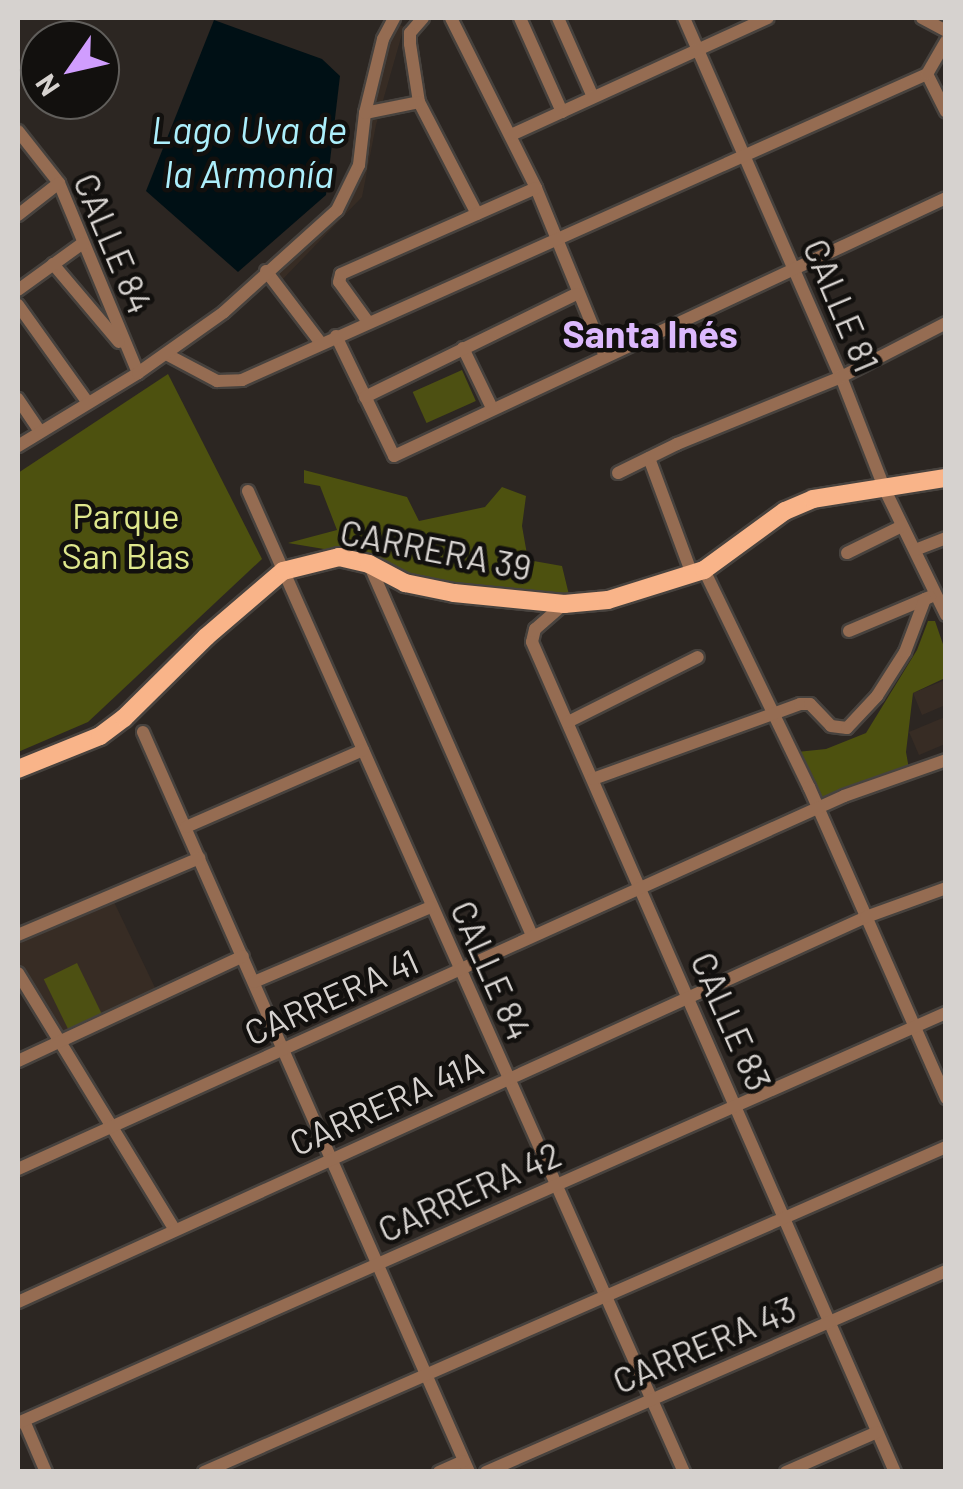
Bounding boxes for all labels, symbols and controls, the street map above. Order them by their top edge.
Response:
north arrow [20,20,120,120]
text: N [27,68,66,103]
water label: Lago Uva de la Armonía [151,107,347,196]
street label: CALLE 84 [66,167,162,319]
street label: CALLE 81 [795,232,889,378]
district label: Santa Inés [562,311,738,357]
park label: Parque San Blas [62,494,190,576]
street label: CARRERA 39 [337,510,535,588]
street label: CALLE 84 [443,894,541,1046]
street label: CARRERA 41 [238,939,424,1053]
street label: CALLE 83 [683,945,781,1097]
street label: CARRERA 41A [283,1041,489,1163]
street label: CARRERA 42 [371,1132,567,1250]
street label: CARRERA 43 [606,1287,802,1401]

